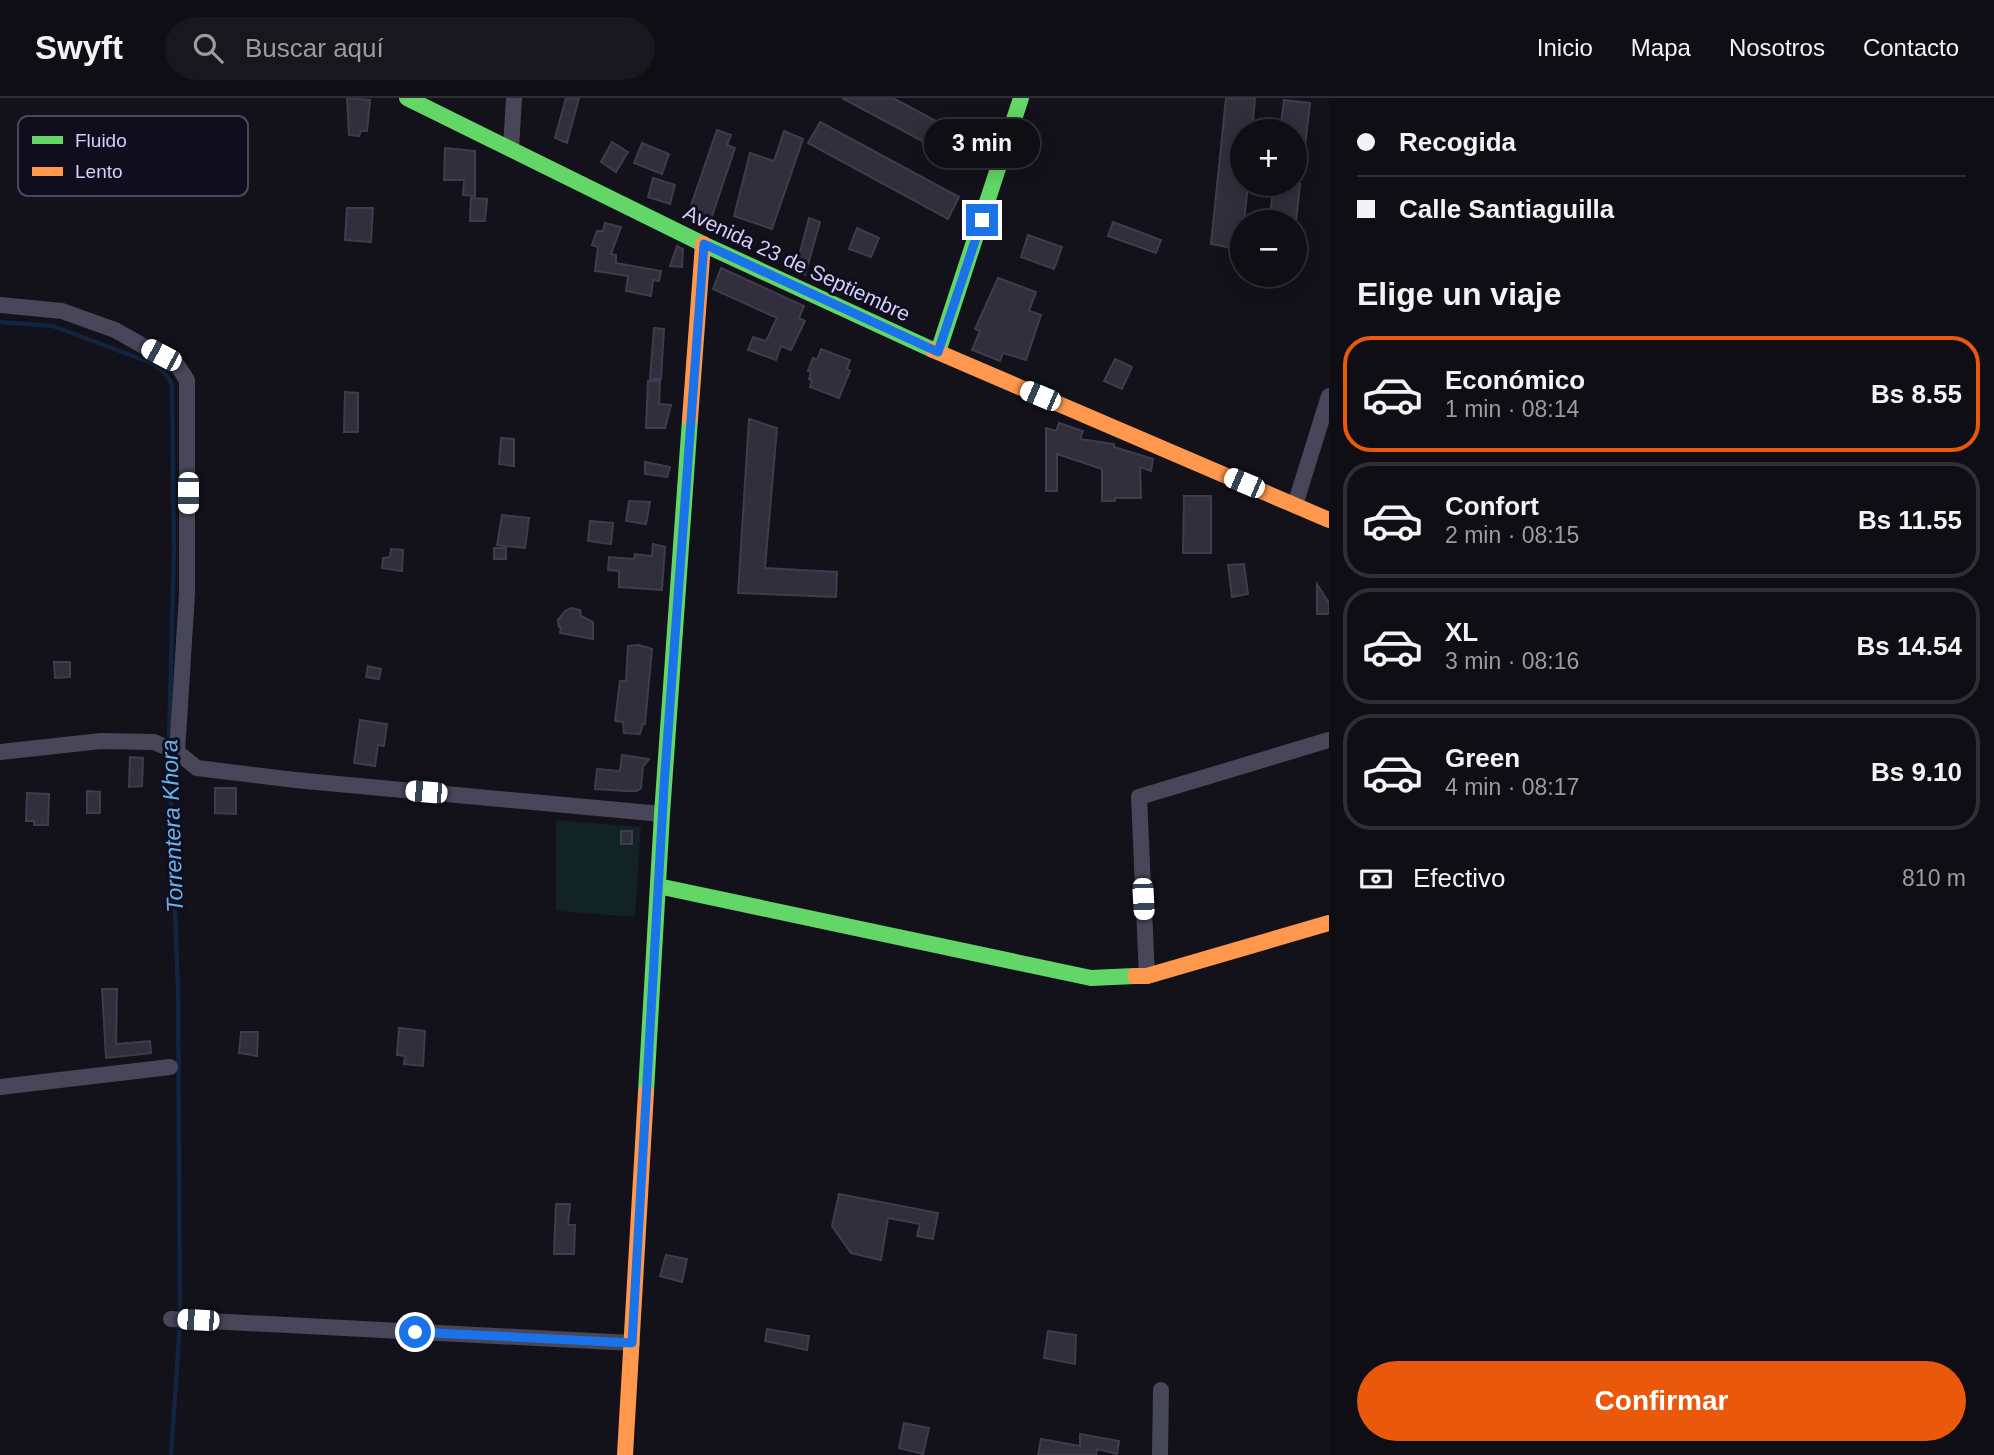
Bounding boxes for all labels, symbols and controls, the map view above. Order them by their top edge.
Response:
search box [165,17,655,80]
text: Swyft [35,29,123,66]
icon: search [189,29,227,67]
text: Buscar aquí [245,33,384,63]
text: Inicio [1537,34,1593,61]
text: Mapa [1631,34,1691,61]
text: Nosotros [1729,34,1825,61]
text: Contacto [1863,34,1959,61]
legend [18,116,248,196]
callout: 3 min [924,118,1040,167]
map controls [1230,119,1307,287]
button: + [1230,119,1307,196]
text: Recogida [1399,127,1516,157]
text: Fluido [75,130,127,151]
text: 3 min [952,130,1012,156]
text: Lento [75,161,123,182]
text: Calle Santiaguilla [1399,194,1614,224]
street label: Avenida 23 de Septiembre [680,200,914,326]
route end [966,204,998,236]
button: − [1230,210,1307,287]
text: Elige un viaje [1357,276,1562,312]
car [138,336,185,374]
icon: car [1361,363,1424,426]
text: Económico [1445,365,1585,395]
car [1017,378,1064,414]
text: Bs 8.55 [1871,379,1962,409]
text: 1 min · 08:14 [1445,396,1579,422]
car [1221,465,1268,501]
car [178,472,199,514]
icon: car [1361,489,1424,552]
text: Confort [1445,491,1539,521]
text: Bs 11.55 [1858,505,1962,535]
text: 2 min · 08:15 [1445,522,1579,548]
icon: car [1361,615,1424,678]
text: XL [1445,617,1478,647]
text: Bs 14.54 [1856,631,1962,661]
text: 3 min · 08:16 [1445,648,1579,674]
water label: Torrentera Khora [156,739,188,913]
icon: car [1361,741,1424,804]
text: Green [1445,743,1520,773]
text: Bs 9.10 [1871,757,1962,787]
text: 4 min · 08:17 [1445,774,1579,800]
car [405,780,448,804]
icon: cash [1357,860,1395,898]
text: Efectivo [1413,863,1506,893]
text: 810 m [1902,865,1966,891]
car [1132,877,1155,921]
car [177,1308,220,1332]
route start [399,1316,431,1348]
button: Confirmar [1357,1361,1966,1441]

